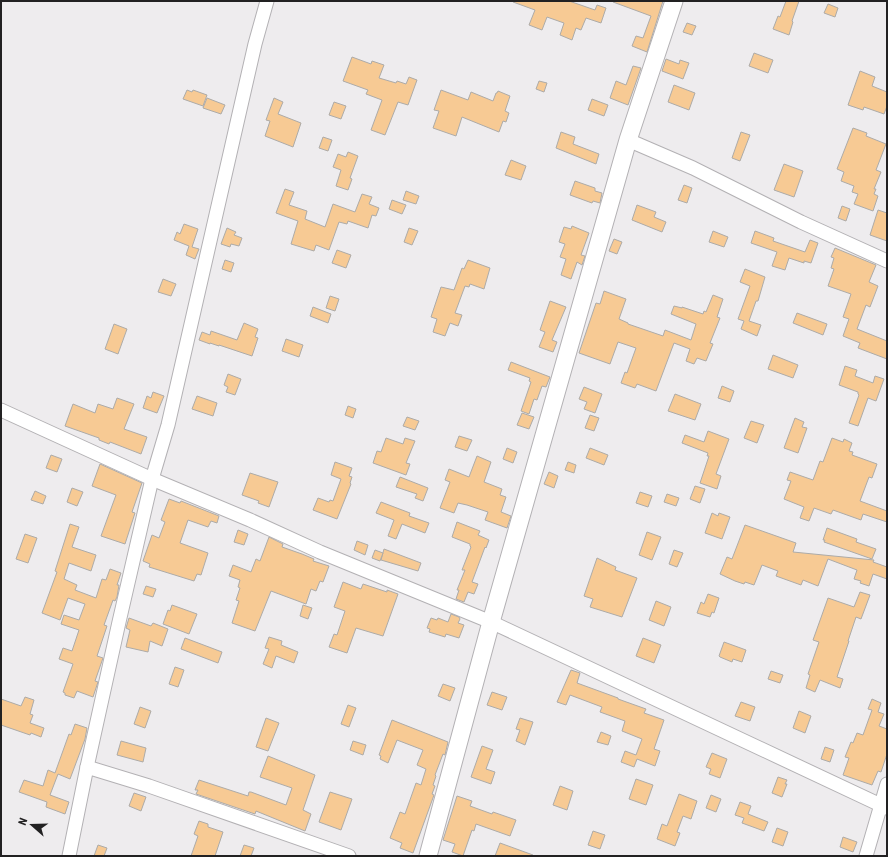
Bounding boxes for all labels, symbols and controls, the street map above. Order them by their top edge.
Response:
north arrow [12,805,52,845]
text: N [16,816,30,827]

